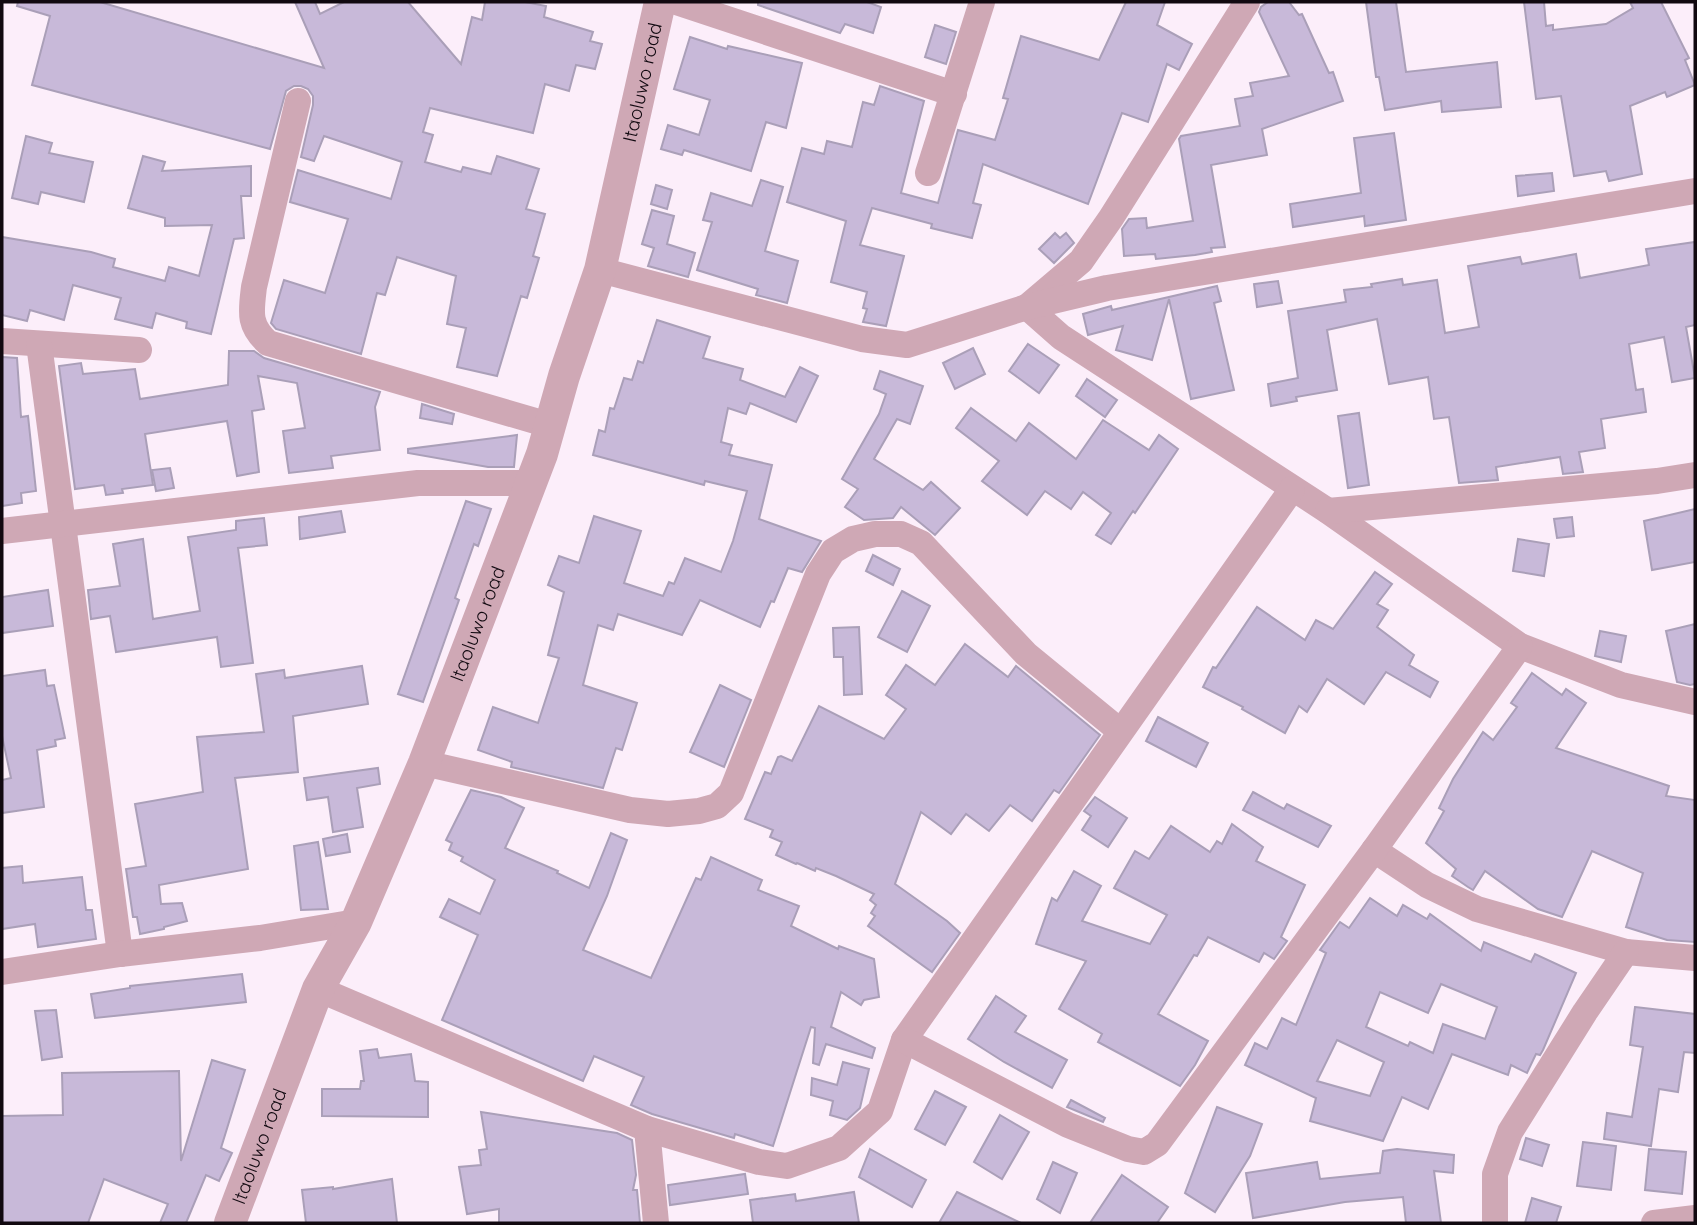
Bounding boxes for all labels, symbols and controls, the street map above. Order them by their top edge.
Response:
street label: Itaoluwo road [617,20,667,144]
street label: Itaoluwo road [444,563,510,685]
street label: Itaoluwo road [226,1085,292,1207]

